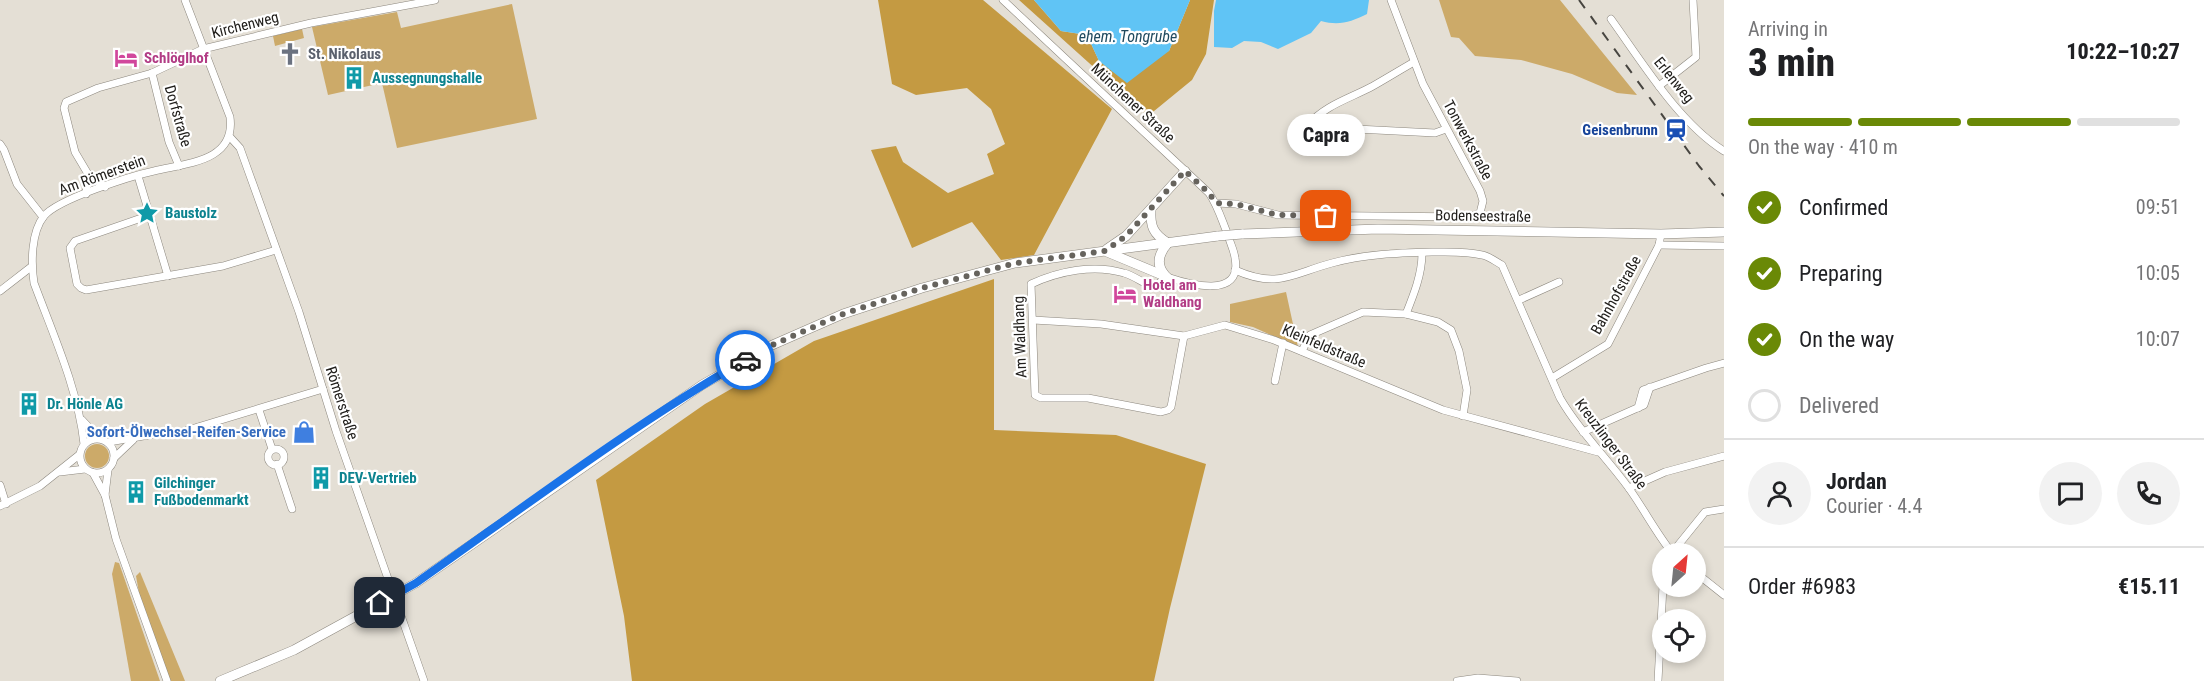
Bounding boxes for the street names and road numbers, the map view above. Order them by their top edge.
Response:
street label: Kirchenweg [209,8,281,42]
street label: Erlenweg [1650,53,1698,107]
street label: Münchener Straße [1087,60,1179,146]
street label: Dorfstraße [161,83,195,149]
street label: Tonwerkstraße [1439,97,1497,183]
street label: Am Römerstein [56,151,148,199]
street label: Bodenseestraße [1435,206,1531,226]
street label: Bahnhofstraße [1587,253,1645,337]
street label: Am Waldhang [1010,296,1030,378]
street label: Kleinfeldstraße [1279,320,1369,372]
street label: Römerstraße [322,364,362,442]
street label: Kreuzlinger Straße [1571,395,1651,493]

